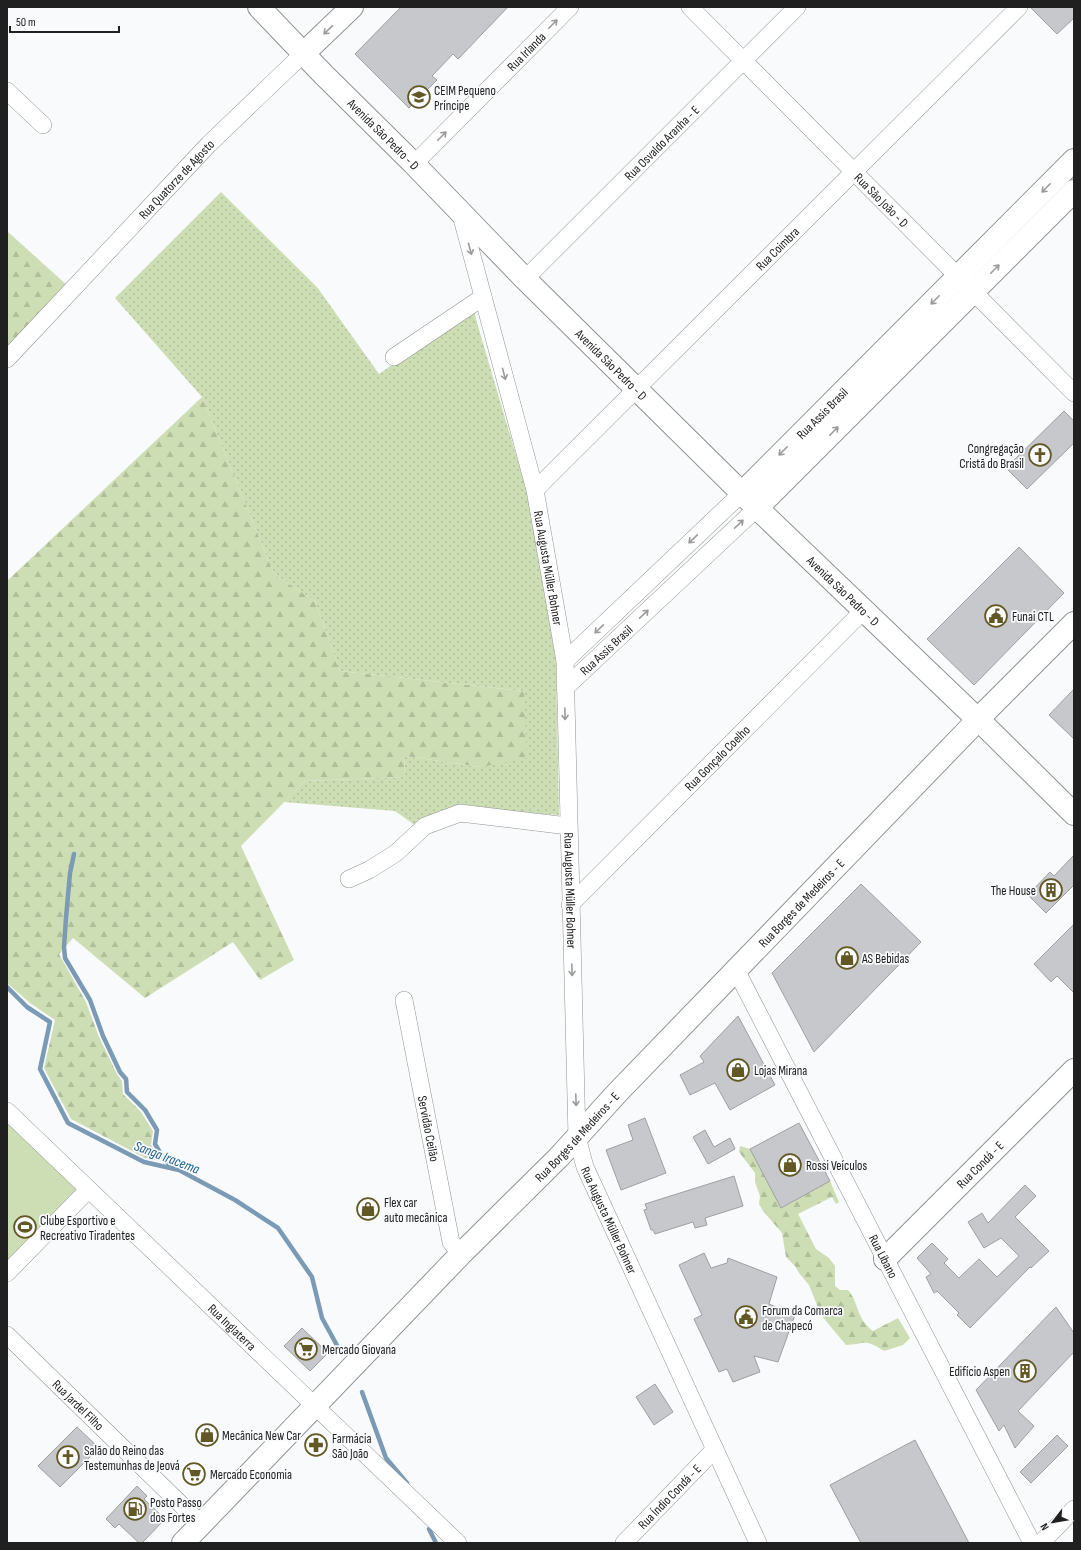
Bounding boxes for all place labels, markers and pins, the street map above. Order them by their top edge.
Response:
place label: CEIM Pequeno Príncipe [434,83,496,114]
school or university icon: CEIM Pequeno Príncipe [406,84,432,110]
place label: Congregação Cristã do Brasil [959,441,1024,472]
church icon: Congregação Cristã do Brasil [1027,442,1053,468]
public building icon: Funai CTL [983,603,1009,629]
place label: Funai CTL [1012,609,1054,625]
building icon: The House [1038,877,1064,903]
place label: The House [991,883,1036,899]
shop icon: AS Bebidas [834,945,860,971]
place label: AS Bebidas [861,951,909,967]
shop icon: Lojas Mirana [725,1057,751,1083]
place label: Lojas Mirana [754,1063,807,1079]
shop icon: Rossi Veículos [777,1152,803,1178]
place label: Rossi Veículos [806,1158,867,1174]
place label: Flex car auto mecânica [384,1195,447,1226]
shop icon: Flex car auto mecânica [355,1196,381,1222]
place label: Clube Esportivo e Recreativo Tiradentes [40,1213,135,1244]
sports icon: Clube Esportivo e Recreativo Tiradentes [12,1214,38,1240]
place label: Forum da Comarca de Chapecó [762,1303,843,1334]
public building icon: Forum da Comarca de Chapecó [733,1304,759,1330]
supermarket icon: Mercado Giovana [293,1336,319,1362]
place label: Mercado Giovana [322,1342,396,1358]
building icon: Edifício Aspen [1012,1358,1038,1384]
place label: Edifício Aspen [949,1364,1010,1380]
shop icon: Mecânica New Car [194,1422,220,1448]
place label: Mecânica New Car [222,1428,301,1444]
place label: Farmácia São João [332,1431,371,1462]
pharmacy icon: Farmácia São João [303,1432,329,1458]
place label: Salão do Reino das Testemunhas de Jeová [84,1443,180,1474]
church icon: Salão do Reino das Testemunhas de Jeová [55,1444,81,1470]
supermarket icon: Mercado Economia [181,1461,207,1487]
place label: Mercado Economia [210,1467,292,1483]
place label: Posto Passo dos Fortes [150,1495,202,1526]
fuel station icon: Posto Passo dos Fortes [122,1496,148,1522]

